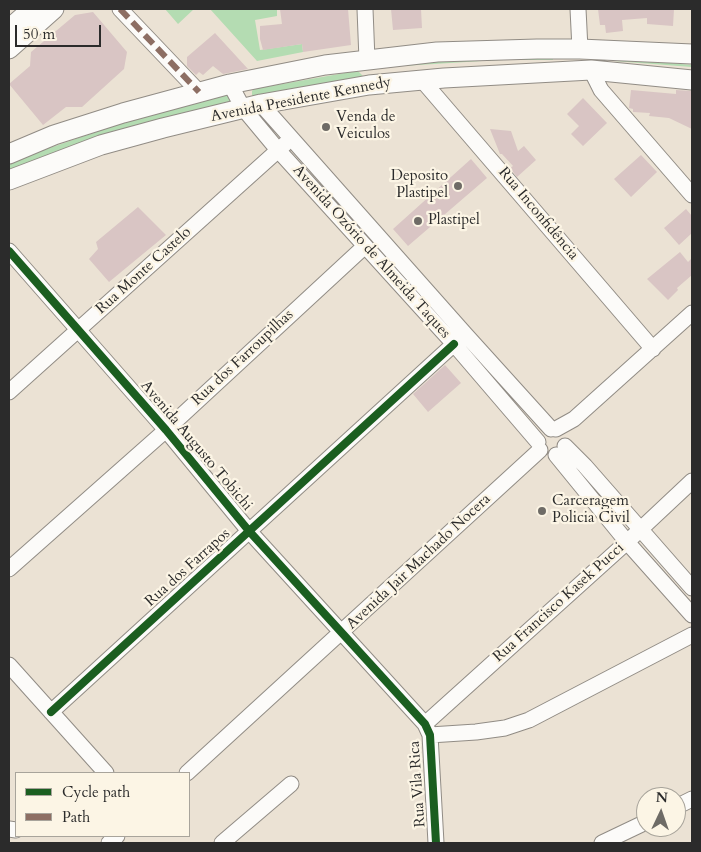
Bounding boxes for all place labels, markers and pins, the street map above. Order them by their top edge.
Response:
place label: Venda de Veiculos [336,109,396,144]
marker: Venda de Veiculos [320,121,332,133]
place label: Deposito Plastipel [391,168,448,203]
marker: Deposito Plastipel [452,180,464,192]
place label: Plastipel [428,212,480,230]
marker: Plastipel [412,215,424,227]
place label: Carceragem Policia Civil [552,493,630,528]
marker: Carceragem Policia Civil [536,505,548,517]

